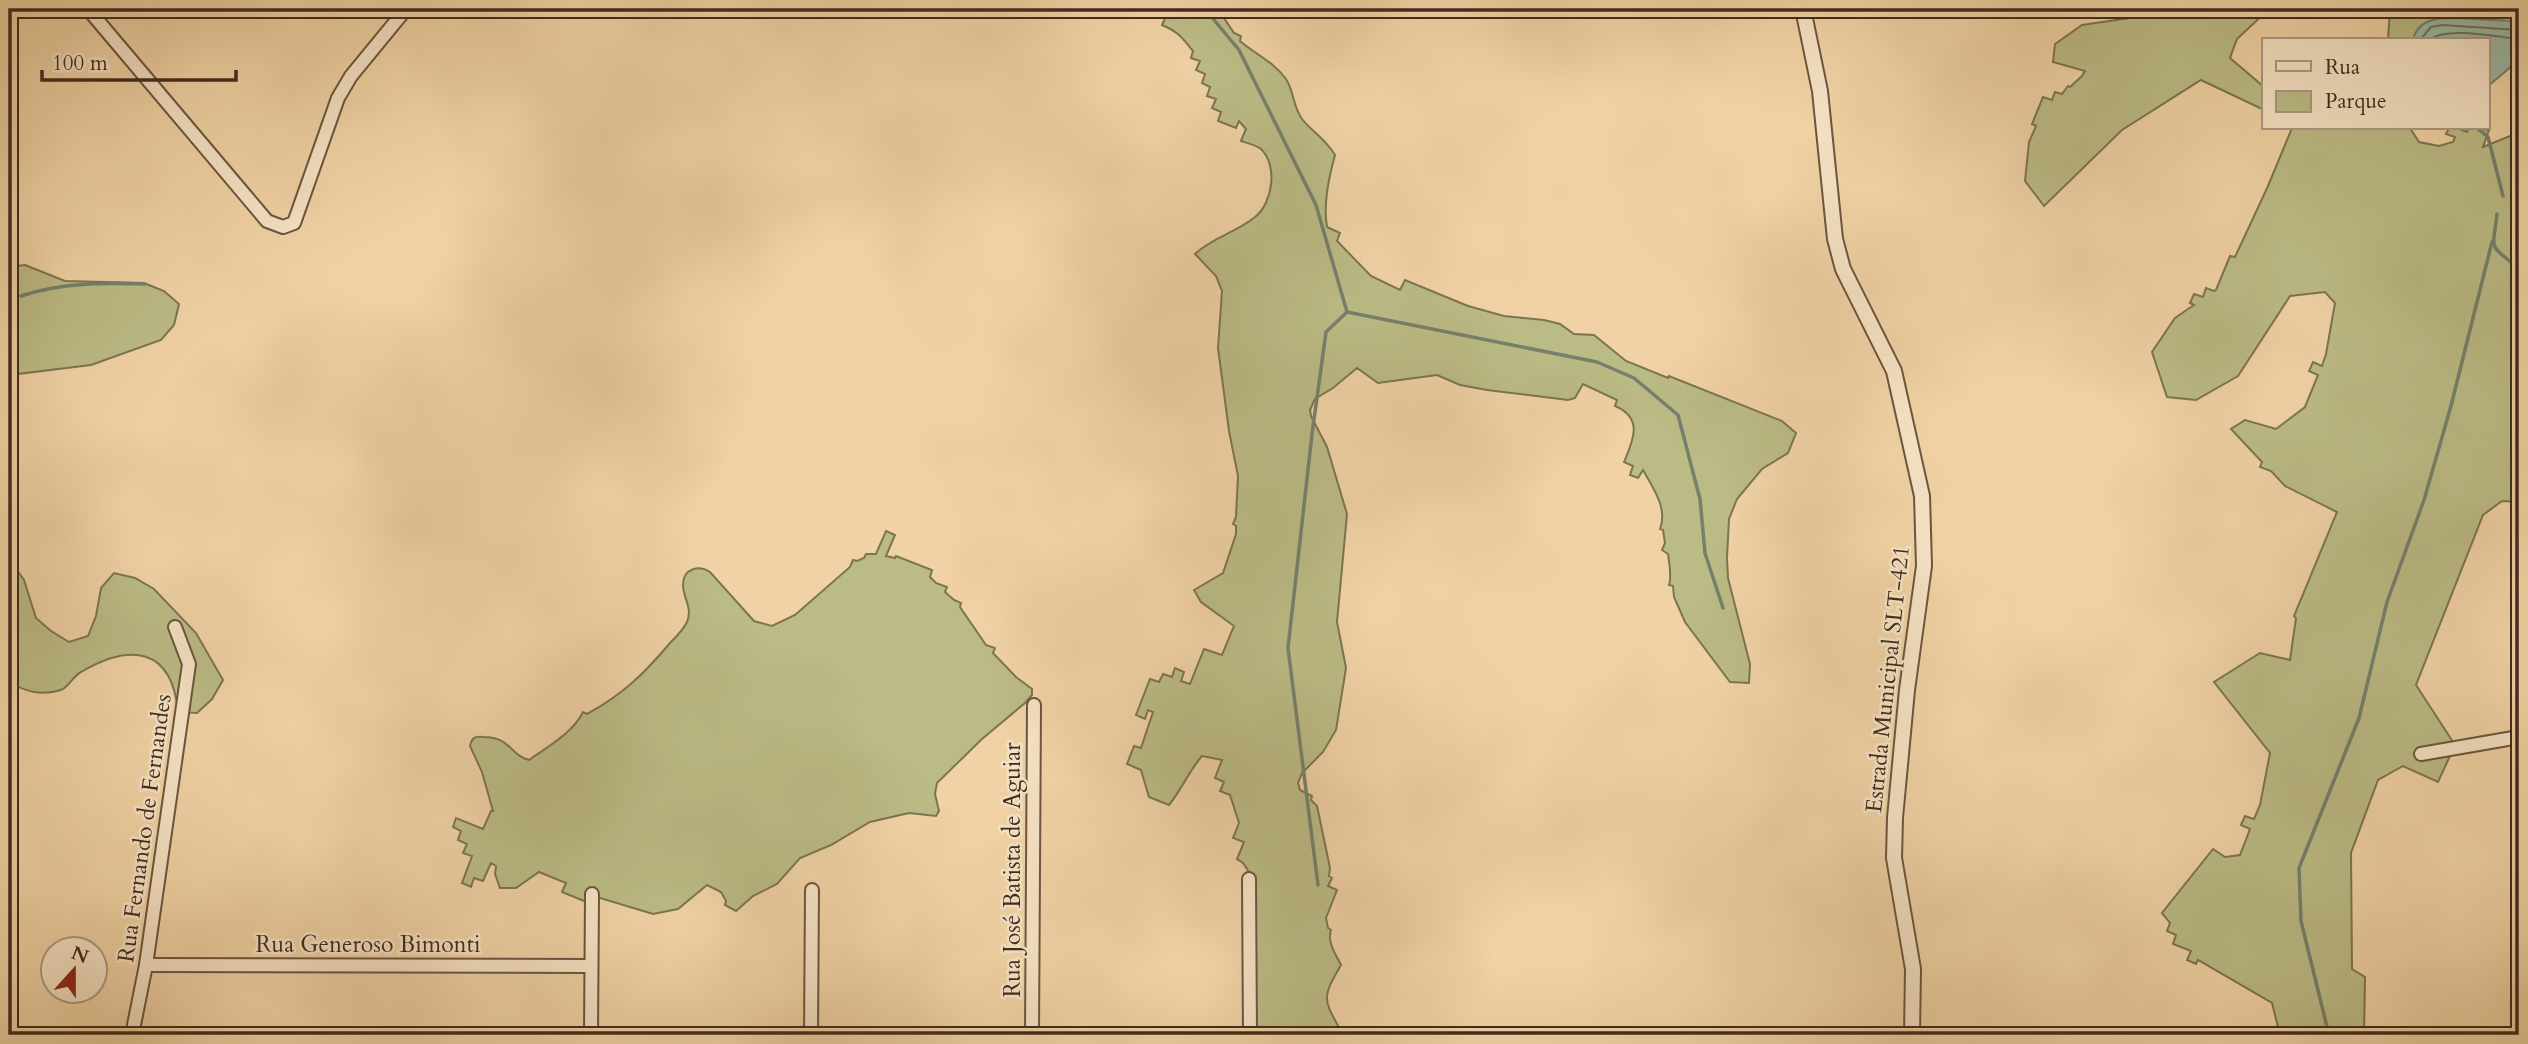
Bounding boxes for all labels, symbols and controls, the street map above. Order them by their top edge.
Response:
scale bar [42,38,236,82]
legend [2262,38,2490,130]
text: 100 m [52,49,108,78]
text: Rua [2325,53,2360,82]
text: Parque [2325,87,2386,116]
street label: Estrada Municipal SLT-421 [1858,544,1917,814]
street label: Rua Fernando de Fernandes [110,692,179,964]
street label: Rua José Batista de Aguiar [997,742,1028,998]
street label: Rua Generoso Bimonti [256,929,480,960]
north arrow [38,936,108,1006]
text: N [67,940,93,970]

